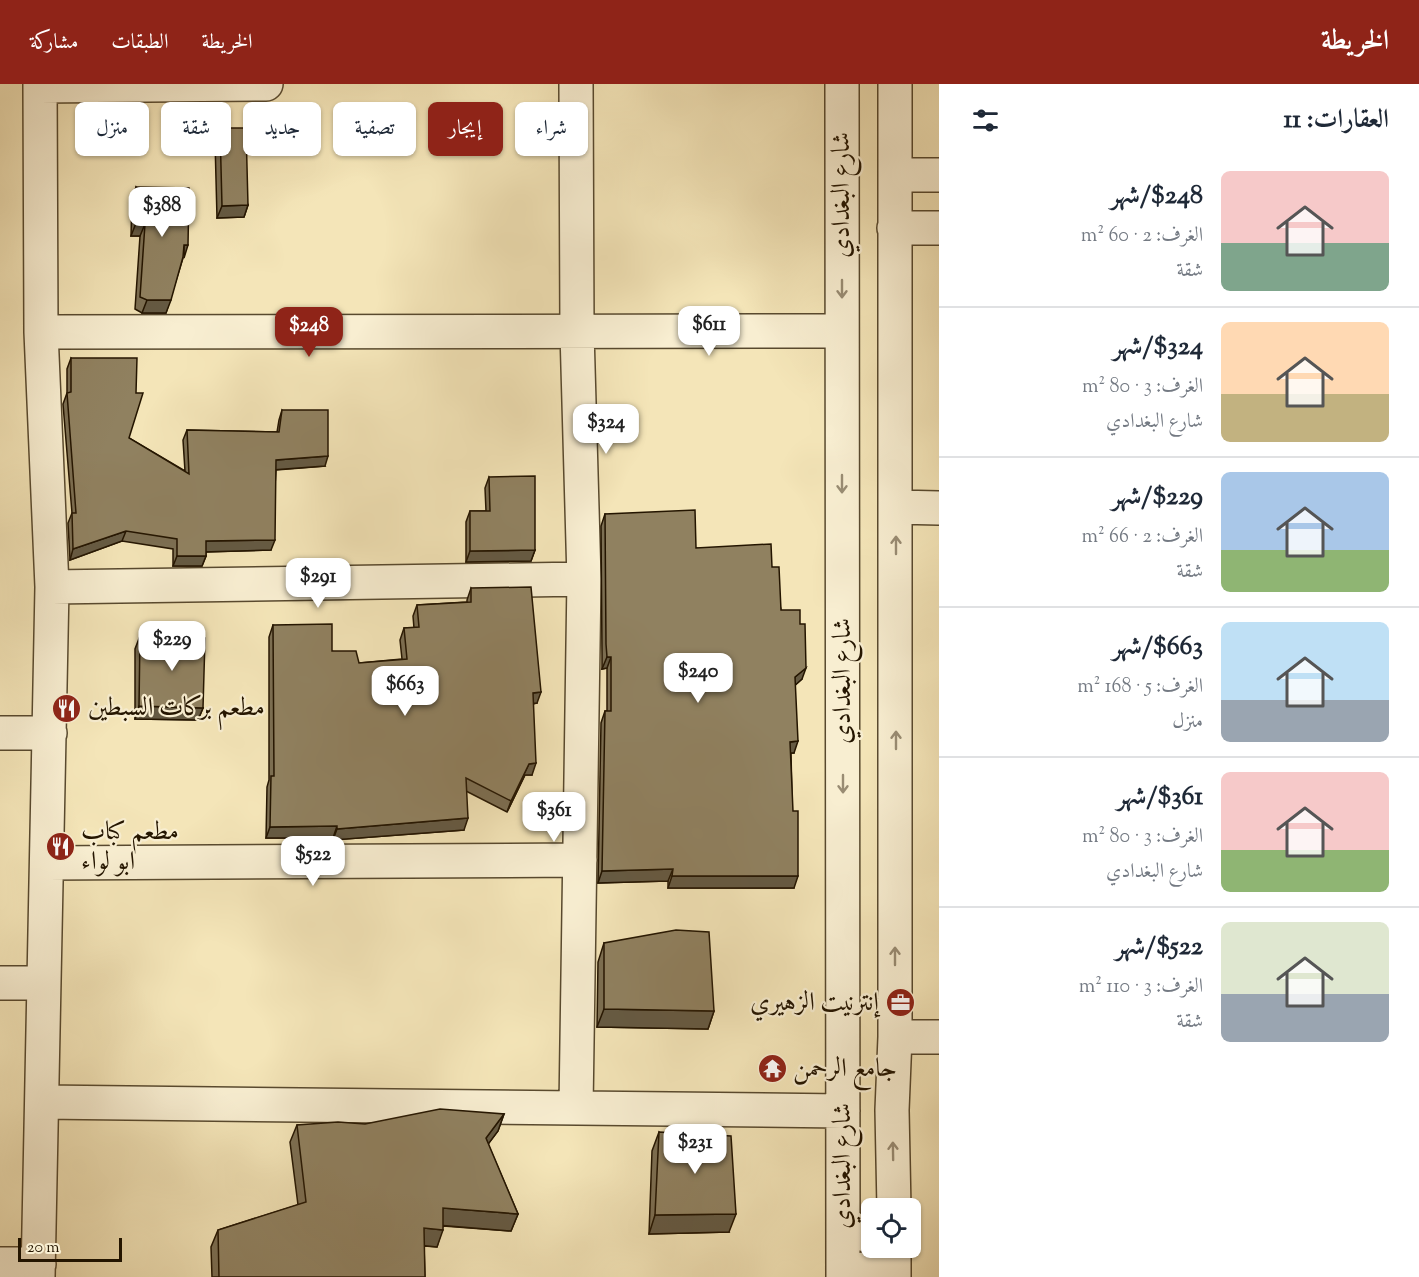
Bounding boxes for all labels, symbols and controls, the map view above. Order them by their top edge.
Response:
text: الخريطة [1321,22,1389,62]
text: مشاركة [30,28,78,58]
text: الطبقات [111,28,168,58]
text: الخريطة [201,28,253,58]
chip: منزل [75,102,149,156]
chip: شقة [161,102,231,156]
chip: جديد [243,102,321,156]
chip: تصفية [333,102,416,156]
chip: إيجار [428,102,503,156]
chip: شراء [515,102,588,156]
text: العقارات: 11 [1283,102,1389,139]
icon: filters [969,104,1002,137]
street label: شارع البغدادي [824,132,862,258]
text: $248/شهر [1110,178,1203,215]
pin: $388 [126,187,198,238]
text: $388 [143,192,181,221]
icon: home [1269,195,1341,267]
text: الغرف: 2 · 60 m² [1081,222,1203,251]
text: شقة [1177,257,1203,286]
one-way arrow [836,279,848,299]
pin: $611 [673,306,745,357]
pin: $248 [273,307,345,358]
text: $611 [692,311,726,340]
text: $248 [289,312,329,341]
text: $324/شهر [1113,329,1203,366]
icon: home [1269,346,1341,418]
text: الغرف: 3 · 80 m² [1082,373,1203,402]
pin: $324 [570,404,642,455]
text: شارع البغدادي [1106,408,1203,437]
text: $324 [587,409,625,438]
one-way arrow [836,474,848,494]
text: $229/شهر [1112,479,1203,516]
icon: home [1269,496,1341,568]
text: الغرف: 2 · 66 m² [1081,523,1203,552]
one-way arrow [890,535,902,555]
pin: $291 [282,558,354,609]
text: شقة [1177,558,1203,587]
text: $291 [300,563,336,592]
street label: شارع البغدادي [825,618,863,744]
pin: $229 [136,621,208,672]
text: $229 [152,626,192,655]
text: $663/شهر [1112,629,1203,666]
icon: home [1269,646,1341,718]
pin: $240 [662,653,734,704]
text: $240 [678,658,718,687]
pin: $663 [369,666,441,717]
text: $663 [386,671,424,700]
text: الغرف: 5 · 168 m² [1077,673,1203,702]
place label: مطعم بركات السبطين [88,690,265,731]
restaurant icon: مطعم بركات السبطين [51,692,83,724]
text: منزل [1172,708,1203,737]
one-way arrow [890,730,901,750]
one-way arrow [837,774,849,794]
text: $361/شهر [1117,779,1203,816]
pin: $361 [518,792,590,843]
icon: home [1269,796,1341,868]
text: $361 [536,797,572,826]
place label: مطعم كباب ابو لواء [81,814,179,881]
text: الغرف: 3 · 80 m² [1082,823,1203,852]
restaurant icon: مطعم كباب ابو لواء [44,831,76,863]
pin: $522 [277,836,349,887]
text: $522 [295,841,331,870]
text: شارع البغدادي [1106,858,1203,887]
text: $522/شهر [1115,929,1203,966]
one-way arrow [889,946,901,966]
icon: home [1269,946,1341,1018]
text: الغرف: 3 · 110 m² [1079,973,1203,1002]
place label: إنترنيت الزهيري [750,985,881,1022]
office icon: إنترنيت الزهيري [884,987,916,1019]
text: شقة [1177,1008,1203,1037]
place label: جامع الرحمن [793,1051,897,1091]
temple icon: جامع الرحمن [756,1053,788,1085]
street label: شارع البغدادي [825,1103,863,1229]
pin: $231 [659,1124,731,1175]
text: $231 [678,1129,712,1158]
one-way arrow [887,1141,899,1161]
map controls [861,1198,921,1258]
button: locate [861,1198,921,1258]
scale bar [18,1235,122,1262]
text: 20 m [27,1237,60,1260]

